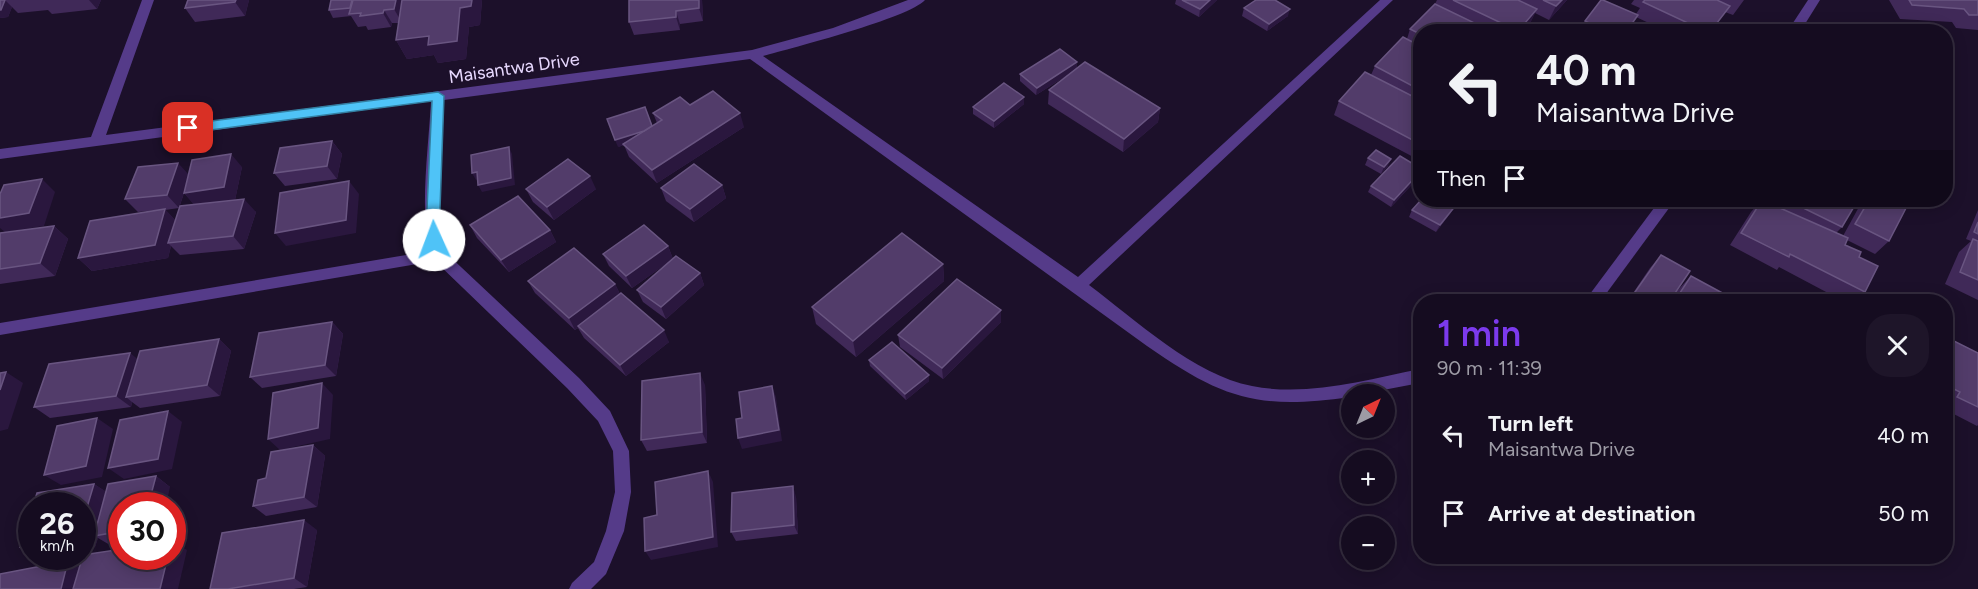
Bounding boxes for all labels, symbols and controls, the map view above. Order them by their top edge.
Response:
text: 40 m [1536,45,1636,96]
street label: Maisantwa Drive [447,48,581,88]
icon: left [1437,48,1515,126]
text: Maisantwa Drive [1536,96,1734,129]
pin [162,102,213,153]
icon: arrive [171,111,204,144]
icon: arrive [1498,162,1531,195]
text: Then [1437,165,1486,192]
position arrow [402,208,466,272]
text: 1 min [1437,312,1521,355]
button: close [1866,314,1929,377]
text: 90 m · 11:39 [1437,356,1542,380]
north arrow [1341,384,1395,438]
map controls [1341,384,1395,570]
text: Turn left [1488,410,1574,437]
icon: left [1437,419,1470,452]
text: 40 m [1877,422,1929,449]
text: Maisantwa Drive [1488,437,1635,461]
button: + [1341,450,1395,504]
speed limit sign: 30 [108,492,186,570]
icon: arrive [1437,497,1470,530]
text: Arrive at destination [1488,500,1696,527]
text: 50 m [1878,500,1929,527]
text: 26 [40,505,74,542]
button: − [1341,516,1395,570]
text: km/h [40,537,74,555]

